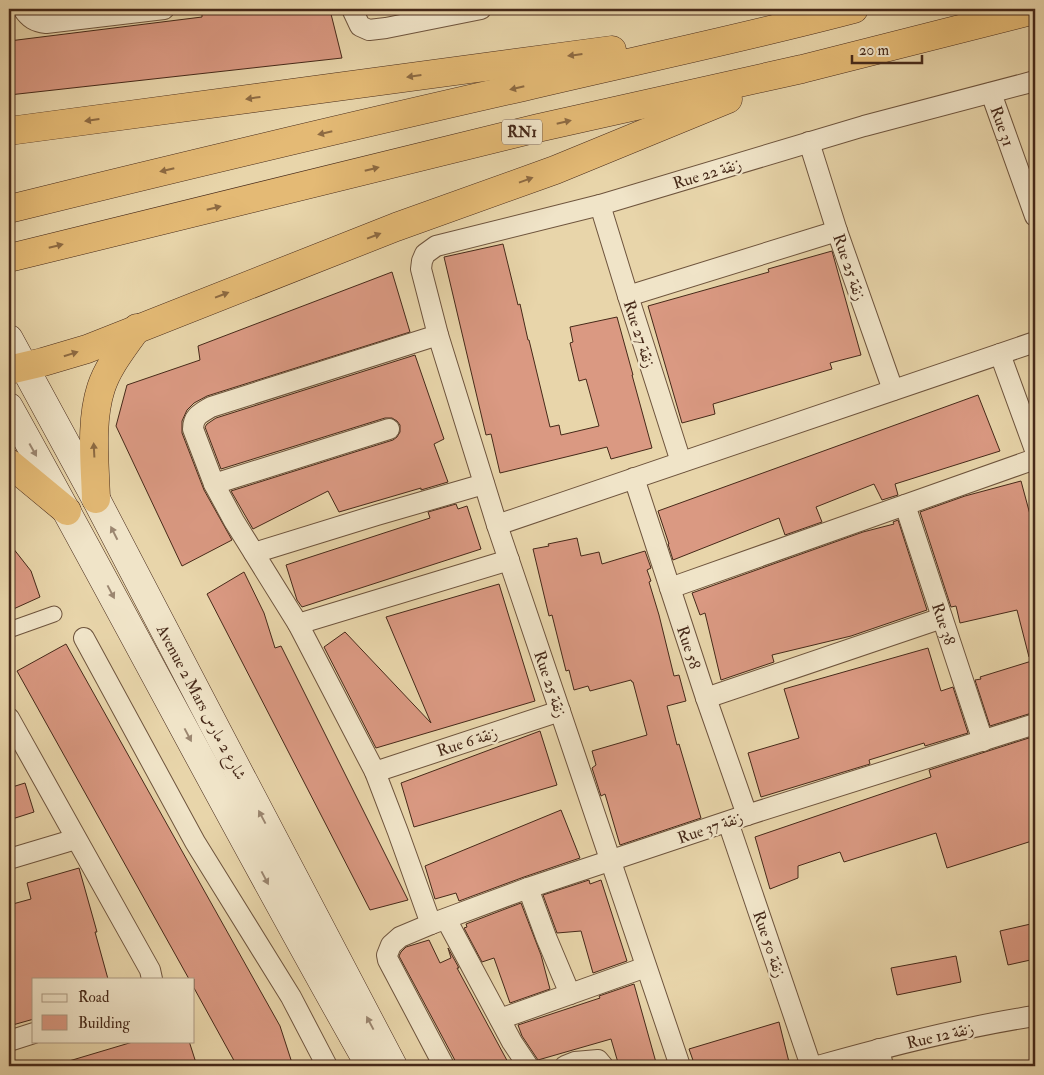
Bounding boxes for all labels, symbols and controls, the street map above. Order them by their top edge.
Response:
scale bar [852,32,922,64]
text: 20 m [859,41,889,60]
one-way arrow [567,51,583,59]
one-way arrow [406,72,422,80]
one-way arrow [510,84,525,92]
one-way arrow [244,94,260,102]
street label: Rue 31 [985,103,1018,149]
one-way arrow [83,116,99,124]
one-way arrow [556,118,571,126]
road number: RN1 [502,120,542,144]
one-way arrow [317,129,332,137]
street label: Rue 22 زنقة [671,154,744,194]
one-way arrow [364,165,379,173]
one-way arrow [159,166,174,174]
one-way arrow [519,176,534,184]
one-way arrow [206,204,221,212]
street label: Rue 25 زنقة [828,231,870,304]
one-way arrow [366,232,381,239]
one-way arrow [49,242,64,250]
one-way arrow [215,291,230,299]
street label: Rue 27 زنقة [619,298,659,371]
one-way arrow [63,349,78,357]
one-way arrow [90,442,98,458]
one-way arrow [28,443,37,456]
one-way arrow [110,526,118,541]
one-way arrow [107,585,115,599]
street label: Rue 38 [927,600,960,648]
street label: Avenue 2 Mars شارع 2 مارس [149,621,250,785]
street label: Rue 58 [672,623,705,672]
street label: Rue 25 زنقة [529,648,571,721]
street label: Rue 6 زنقة [434,723,500,761]
one-way arrow [184,728,192,742]
street label: Rue 37 زنقة [675,807,746,848]
one-way arrow [258,810,266,825]
one-way arrow [261,871,270,885]
street label: Rue 50 زنقة [748,908,790,981]
legend [32,978,195,1042]
text: Road [78,988,110,1007]
text: Building [78,1014,130,1033]
one-way arrow [366,1016,374,1030]
street label: Rue 12 زنقة [905,1019,976,1053]

